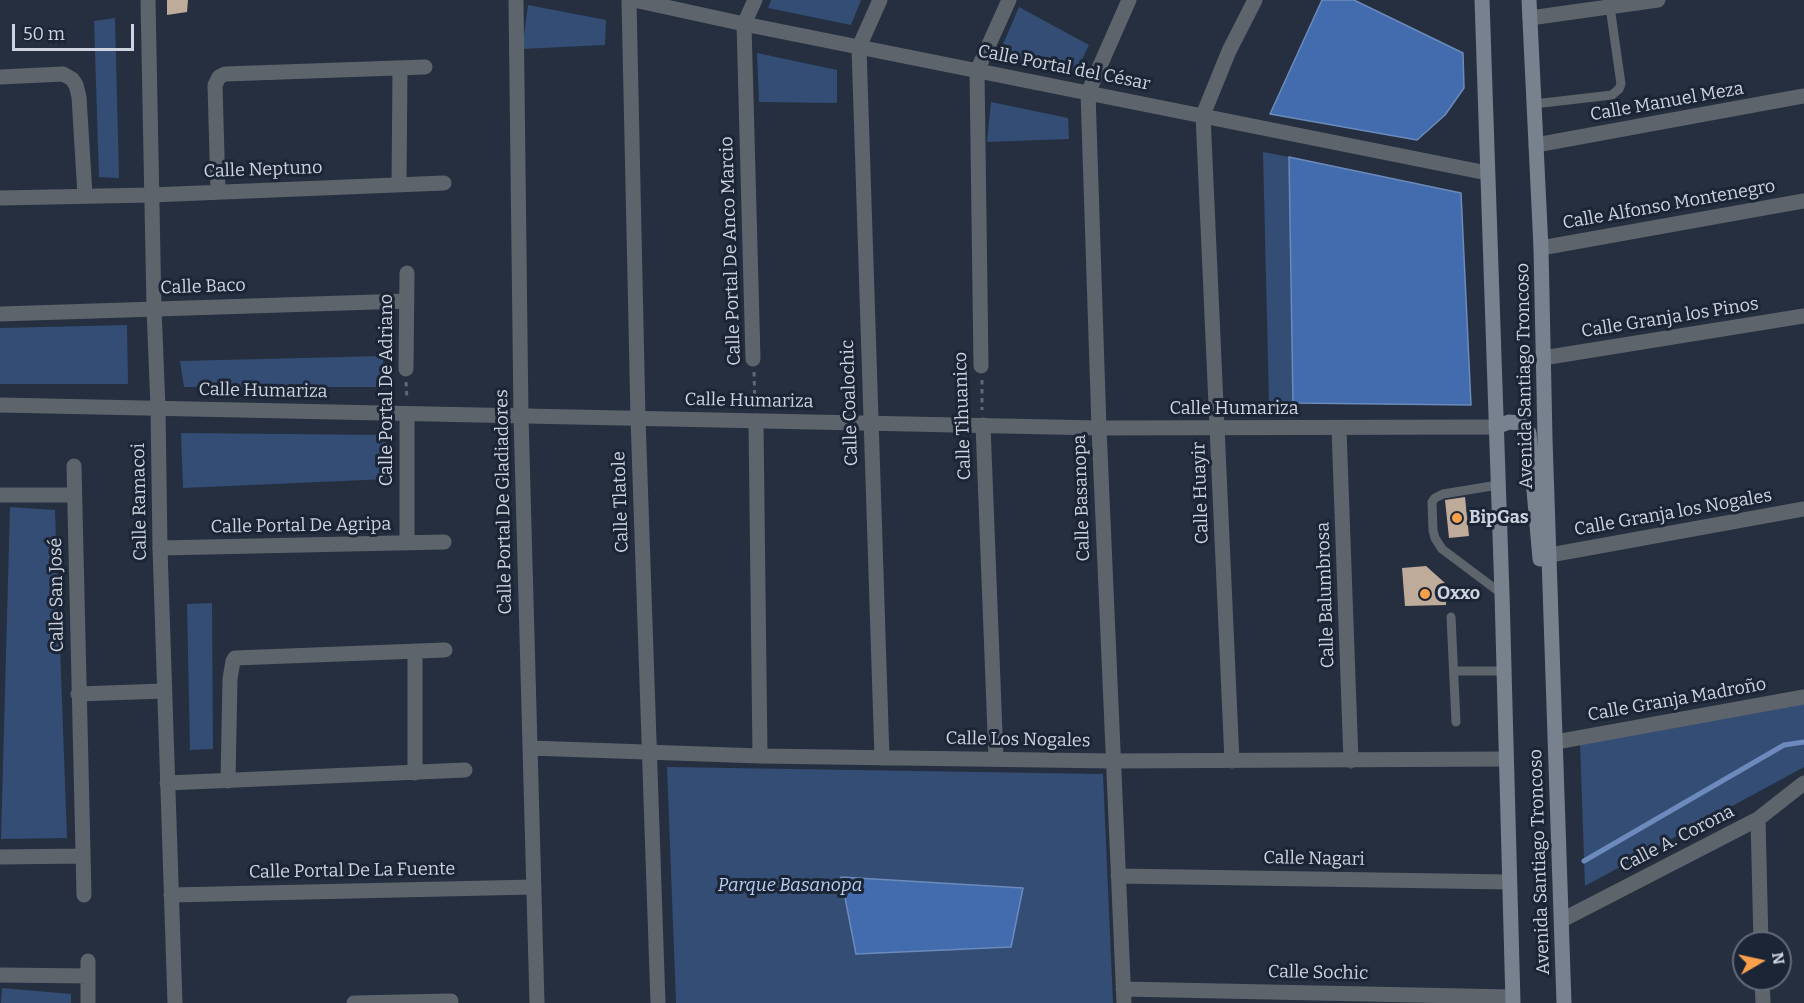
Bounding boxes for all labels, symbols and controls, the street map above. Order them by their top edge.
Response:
scale bar [15,12,136,50]
text: 50 m [23,23,65,45]
street label: Calle Portal del César [976,41,1152,95]
street label: Calle Manuel Meza [1588,78,1746,126]
street label: Calle Portal De Anco Marcio [716,136,746,366]
street label: Calle Neptuno [203,157,323,183]
street label: Calle Alfonso Montenegro [1561,176,1777,234]
street label: Avenida Santiago Troncoso [1512,263,1538,489]
street label: Calle Baco [160,275,246,299]
street label: Calle Granja los Pinos [1580,293,1760,343]
street label: Calle Portal De Adriano [376,294,398,486]
street label: Calle Coalochic [837,339,863,467]
street label: Calle Tihuanico [950,351,976,481]
street label: Calle Humariza [198,379,328,403]
street label: Calle Portal De Gladiadores [491,389,517,615]
street label: Calle Humariza [684,389,814,413]
street label: Calle Humariza [1170,398,1298,420]
street label: Calle Basanopa [1069,434,1095,562]
street label: Calle Huayir [1188,441,1214,545]
street label: Calle Ramacoi [128,443,152,561]
street label: Calle Tlatole [608,451,634,553]
street label: Calle Granja los Nogales [1572,485,1774,541]
place label: BipGas [1469,507,1529,529]
marker: BipGas [1450,511,1464,525]
street label: Calle Portal De Agripa [211,514,391,538]
street label: Calle Balumbrosa [1313,522,1339,668]
street label: Calle San José [45,537,69,653]
place label: Oxxo [1437,583,1480,605]
marker: Oxxo [1418,587,1432,601]
street label: Calle Granja Madroño [1586,674,1768,726]
street label: Calle Los Nogales [945,728,1091,752]
street label: Avenida Santiago Troncoso [1525,749,1555,975]
street label: Calle A. Corona [1616,801,1738,877]
street label: Calle Nagari [1263,847,1365,871]
street label: Calle Portal De La Fuente [249,858,455,884]
park label: Parque Basanopa [718,875,862,897]
north arrow [1732,931,1792,991]
text: N [1768,951,1789,966]
street label: Calle Sochic [1268,961,1368,985]

